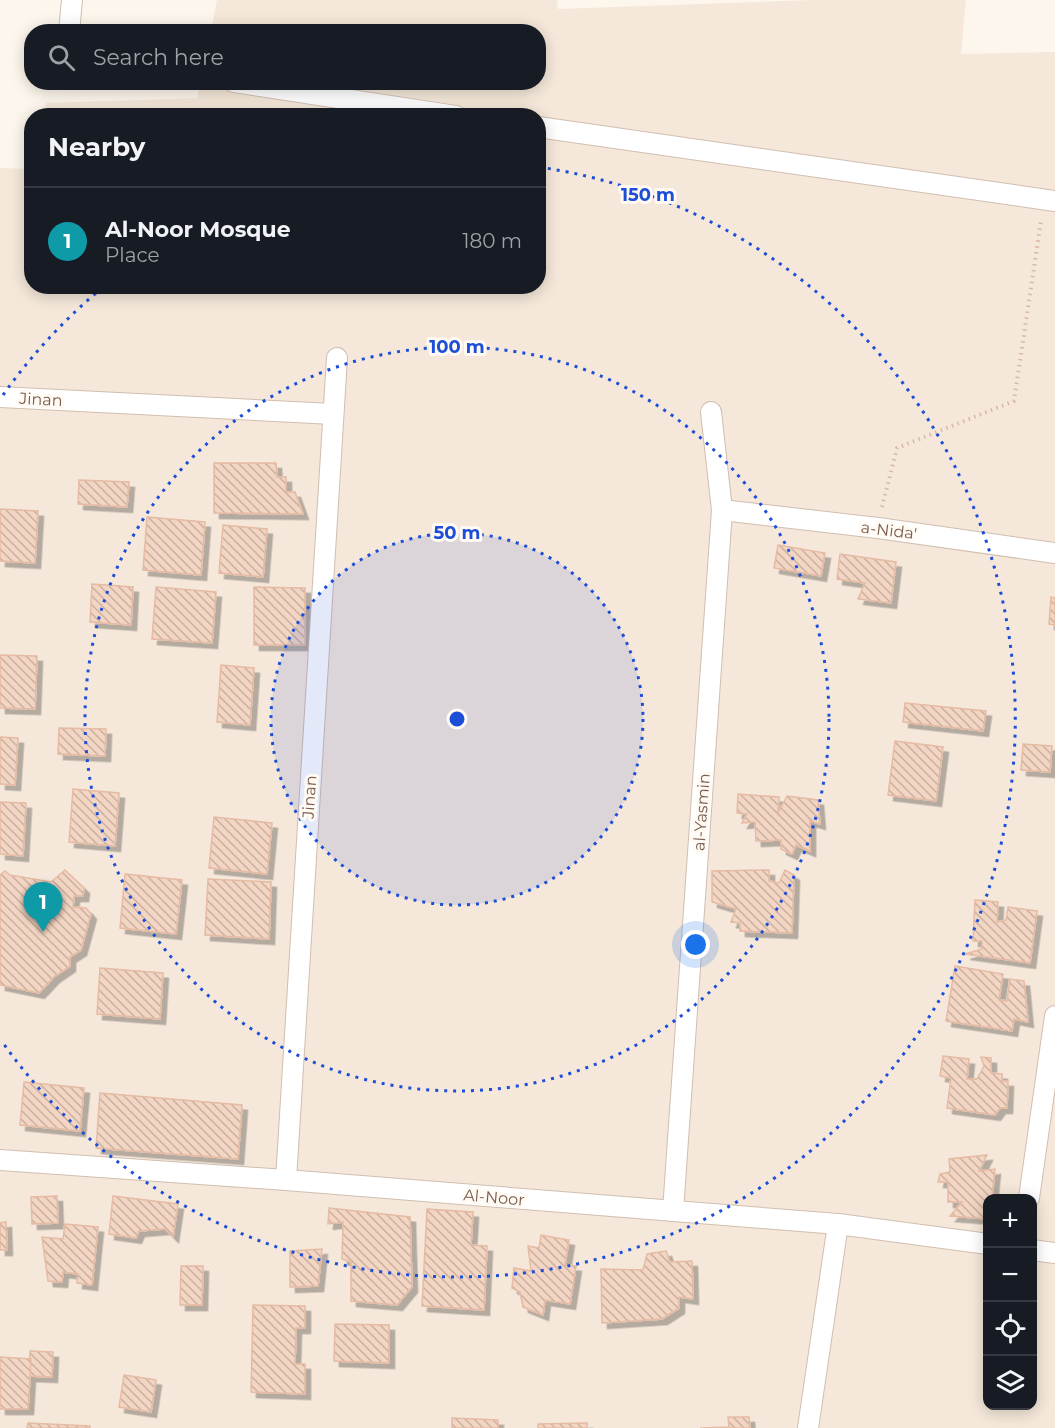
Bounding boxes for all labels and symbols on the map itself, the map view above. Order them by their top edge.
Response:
text: 150 m [621,184,675,206]
text: 100 m [429,336,485,358]
street label: Jinan [18,389,63,410]
street label: a-Nida' [860,518,918,543]
text: 50 m [434,522,480,544]
centre of rings [447,709,467,729]
street label: al-Yasmin [689,773,714,852]
street label: Jinan [298,775,320,820]
pin: 1 [24,882,63,932]
your location [681,930,710,959]
street label: Al-Noor [463,1185,525,1210]

